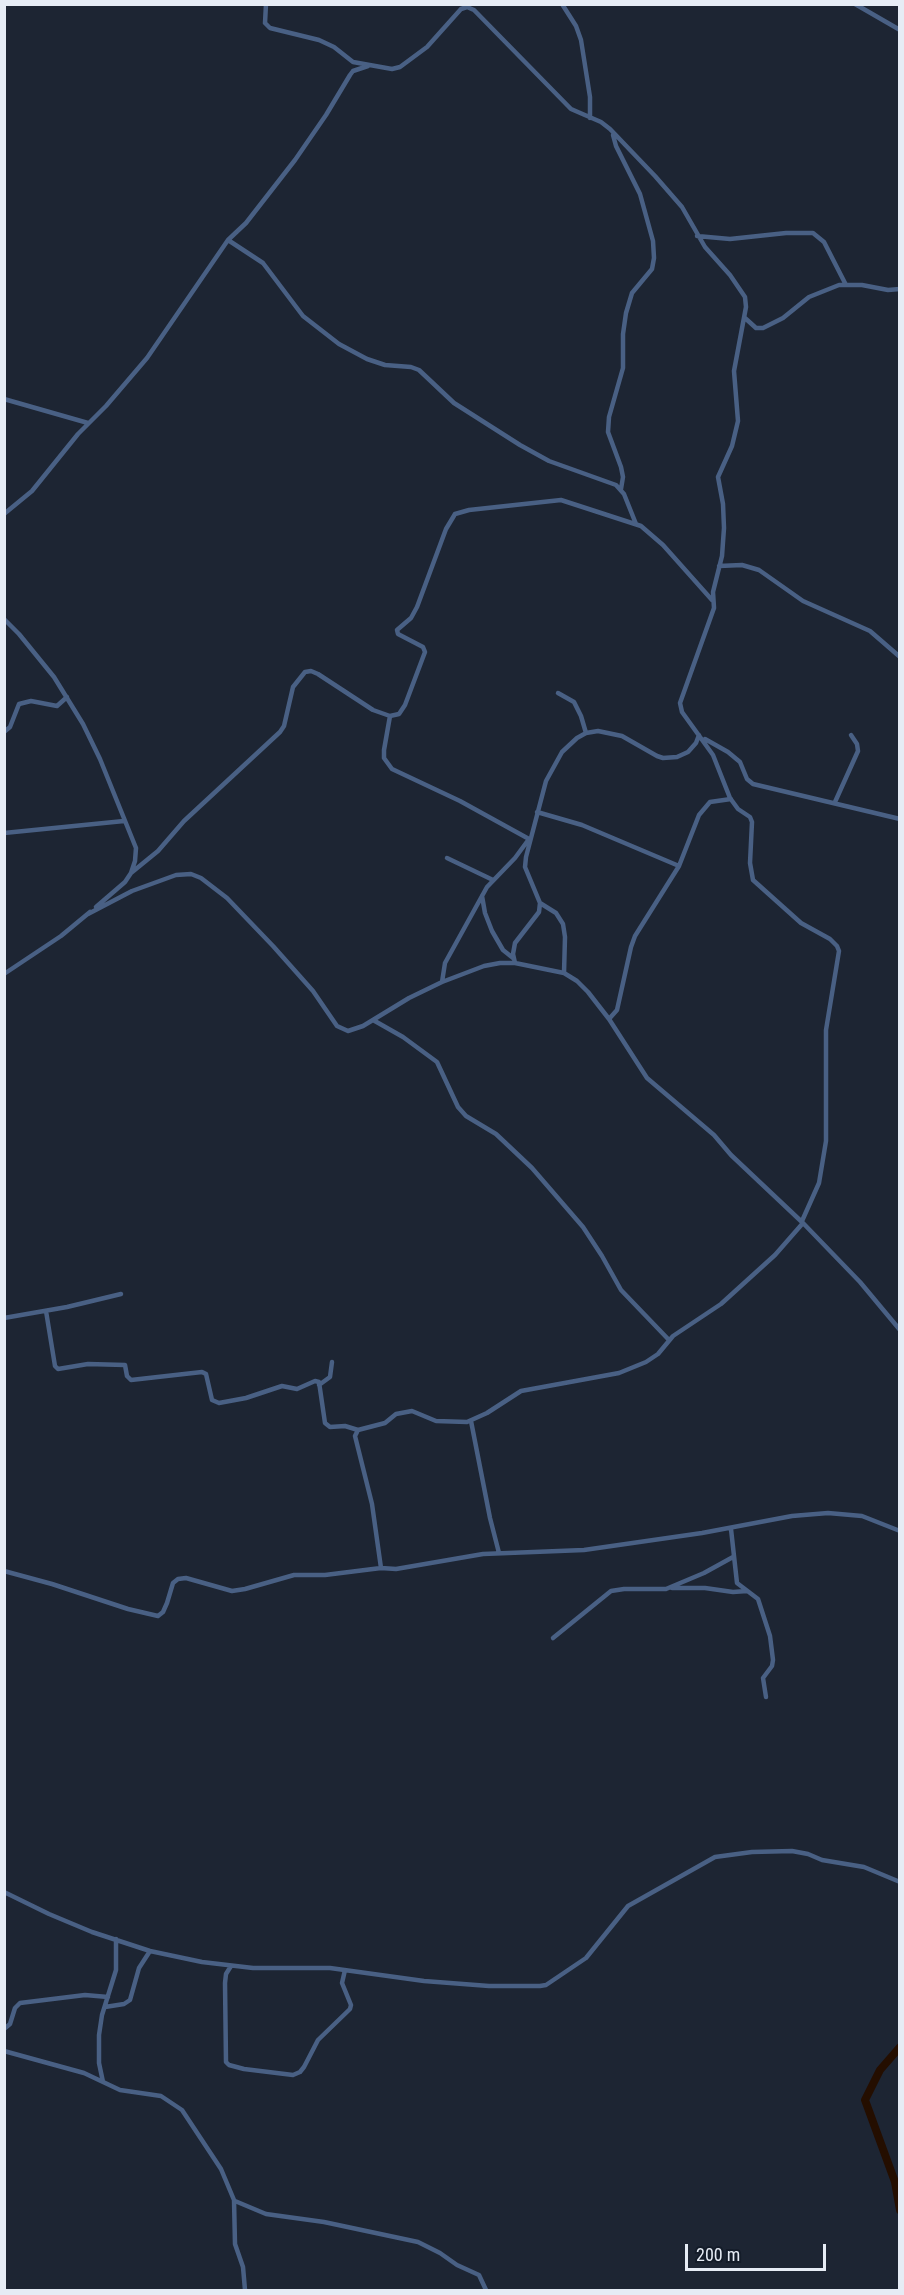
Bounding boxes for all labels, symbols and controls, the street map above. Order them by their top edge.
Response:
scale bar [688,2232,829,2270]
text: 200 m [696,2244,740,2265]

